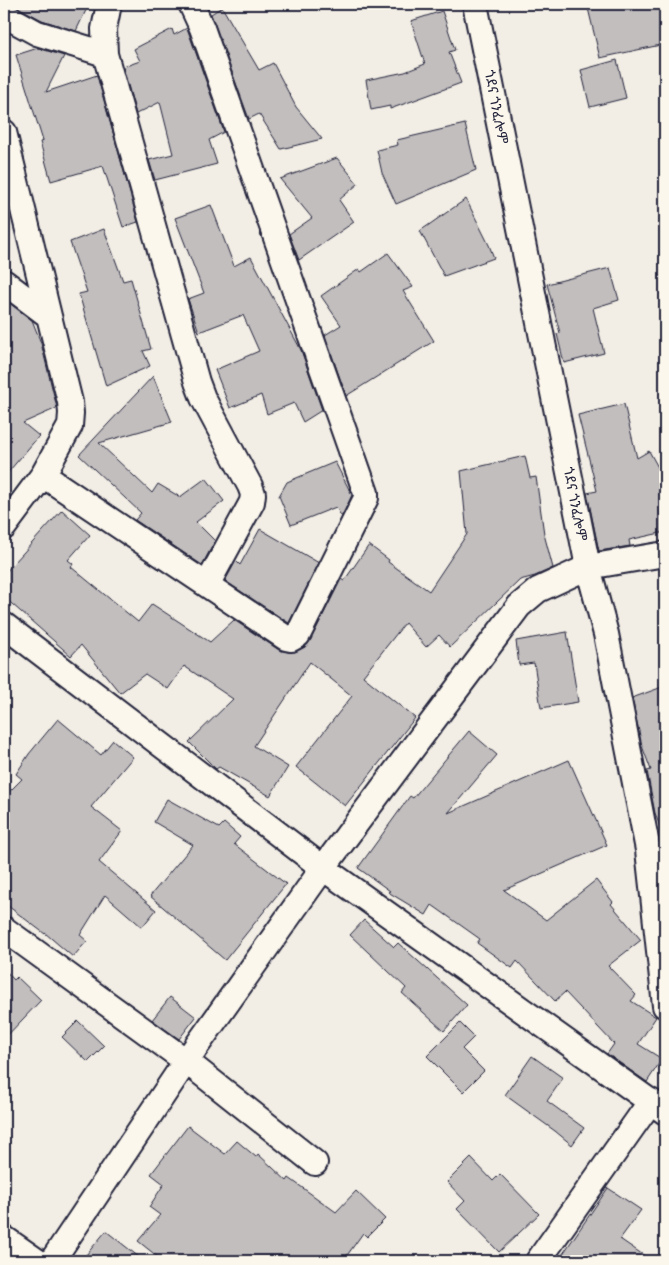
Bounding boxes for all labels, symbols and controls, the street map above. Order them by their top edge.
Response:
street label: ጎደና ጎንፈሎም [477,68,515,146]
street label: ጎደና ጎንፈሎም [556,465,594,543]

